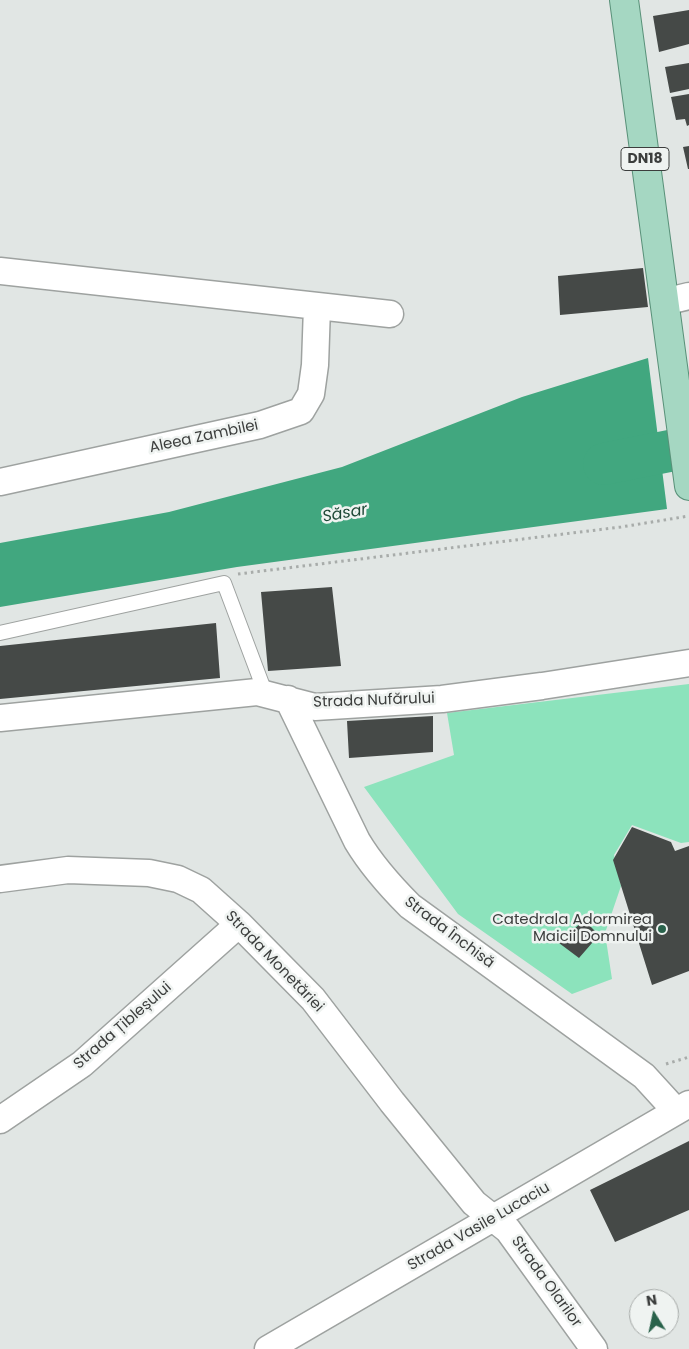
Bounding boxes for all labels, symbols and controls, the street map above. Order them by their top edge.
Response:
road number: DN18 [621,148,669,170]
street label: Aleea Zambilei [148,417,260,457]
water label: Săsar [321,501,369,527]
street label: Strada Nufărului [313,690,435,712]
street label: Strada Închisă [400,893,498,973]
street label: Strada Monetăriei [221,908,327,1016]
place label: Catedrala Adormirea Maicii Domnului [492,911,652,946]
marker: Catedrala Adormirea Maicii Domnului [656,923,668,935]
street label: Strada Țibleșului [70,979,176,1073]
street label: Strada Vasile Lucaciu [405,1179,553,1275]
street label: Strada Olarilor [507,1233,585,1331]
north arrow [629,1289,679,1339]
text: N [645,1289,658,1311]

